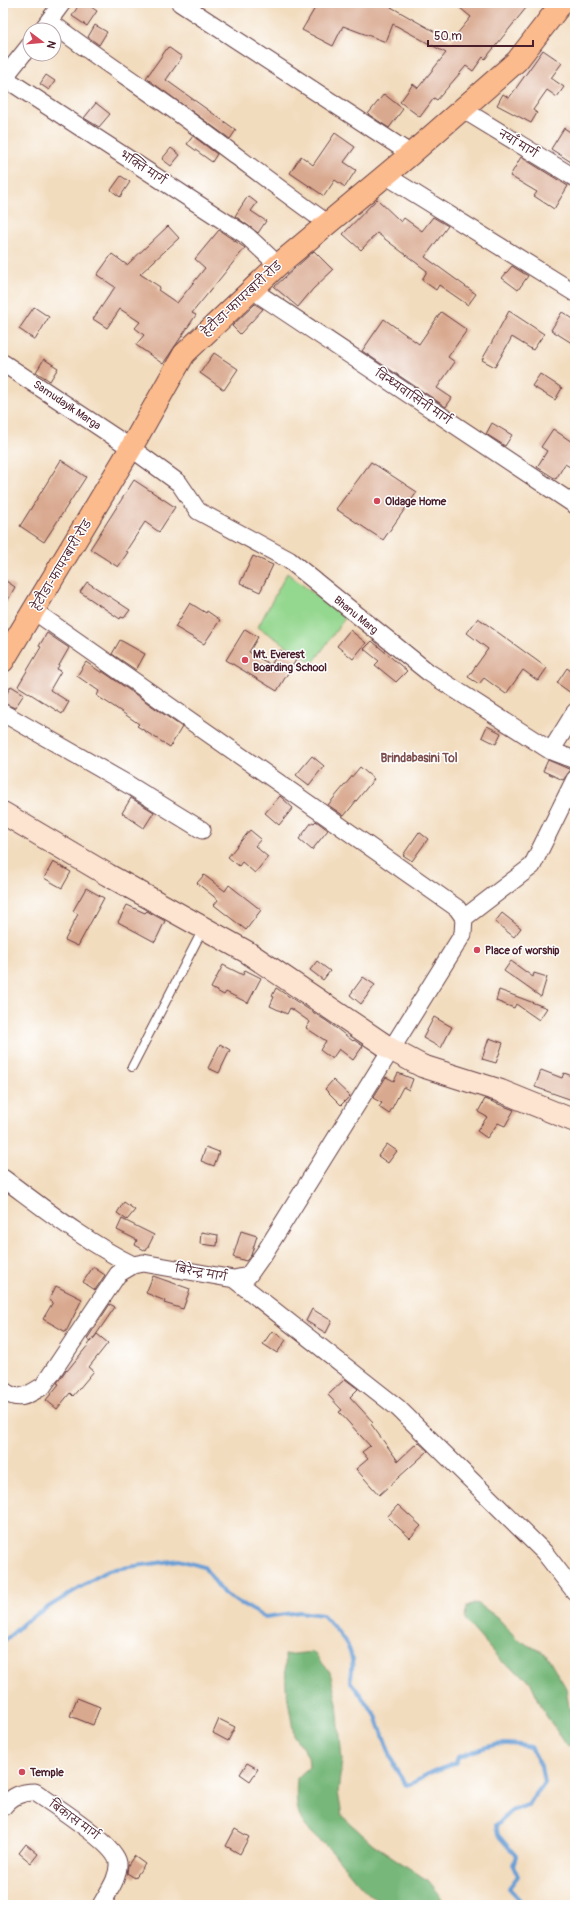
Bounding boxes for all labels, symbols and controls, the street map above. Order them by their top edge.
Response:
north arrow [22,22,62,62]
scale bar [428,22,533,48]
text: 50 m [434,29,462,44]
text: N [44,39,58,51]
street label: नयाँ मार्ग [495,123,543,161]
street label: भक्ति मार्ग [118,146,171,188]
street label: हेटौडा-फापरबारी रोड [196,255,285,340]
street label: विन्ध्यवासिनी मार्ग [372,364,456,428]
street label: Samudayik Marga [31,378,103,432]
place label: Oldage Home [385,495,447,508]
marker: Oldage Home [372,496,382,506]
street label: हेटौडा-फापरबारी रोड [26,515,95,614]
street label: Bhanu Marg [331,593,381,637]
place label: Mt. Everest Boarding School [253,648,327,674]
marker: Mt. Everest Boarding School [240,655,250,665]
district label: Brindabasini Tol [380,751,458,766]
place label: Place of worship [485,944,560,957]
marker: Place of worship [472,945,482,955]
street label: बिरेन्द्र मार्ग [173,1259,230,1284]
place label: Temple [29,1766,64,1779]
marker: Temple [17,1767,27,1777]
street label: बिकास मार्ग [46,1794,104,1843]

